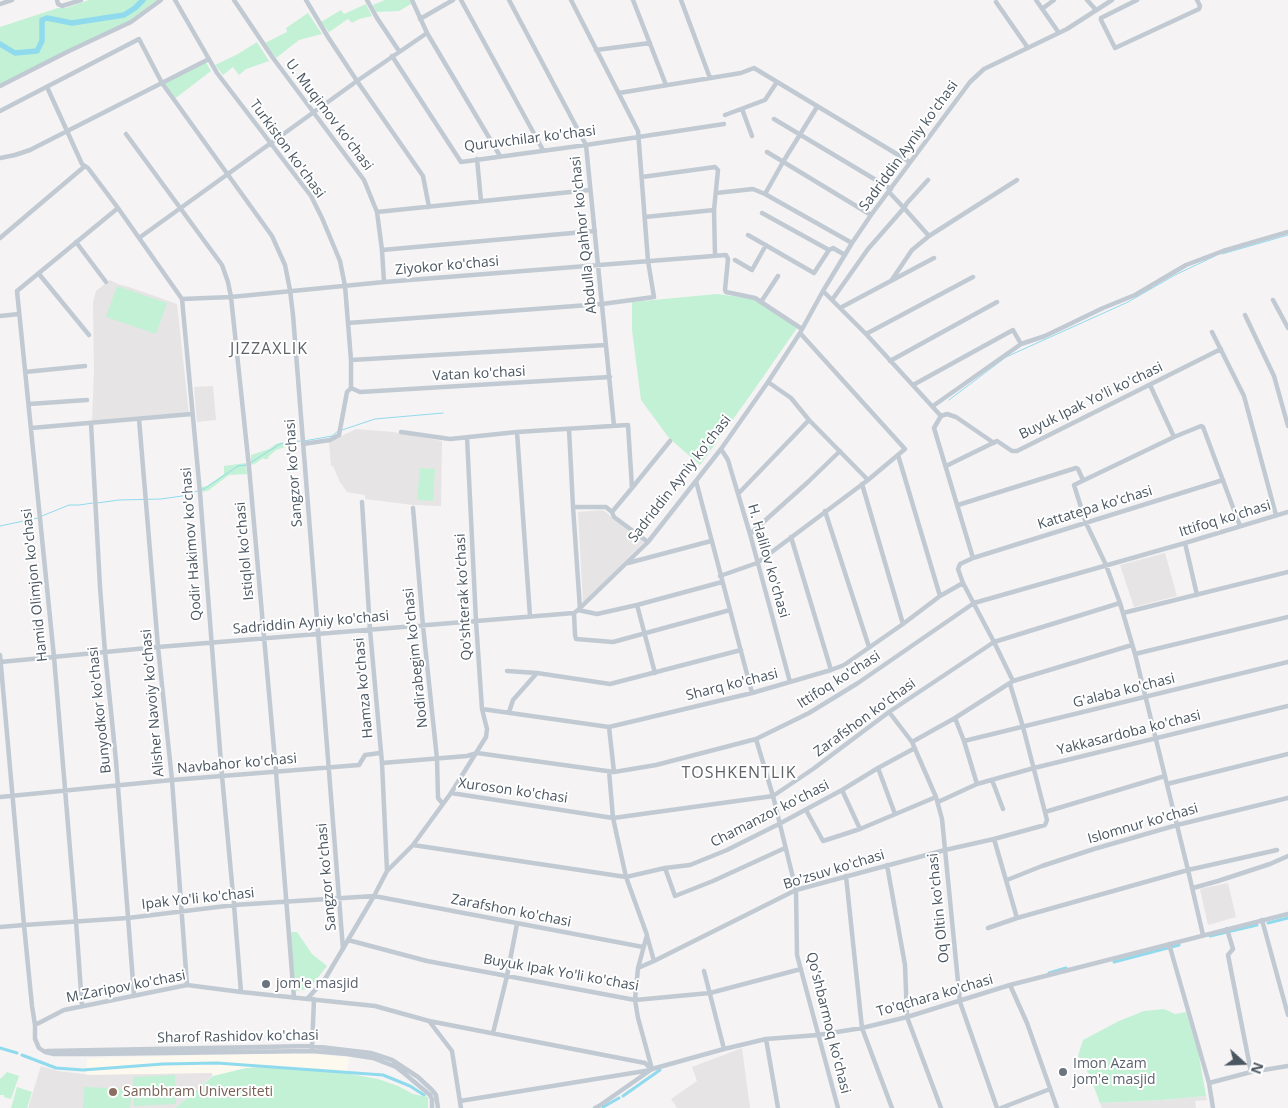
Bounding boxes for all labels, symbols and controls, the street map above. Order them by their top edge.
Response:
street label: U. Muqimov ko'chasi [282,56,376,174]
street label: Sadriddin Ayniy ko'chasi [856,78,962,214]
street label: Turkiston ko'chasi [246,97,328,201]
street label: Quruvchilar ko'chasi [463,123,597,155]
street label: Abdulla Qahhor ko'chasi [567,155,601,315]
street label: Ziyokor ko'chasi [394,253,500,279]
district label: JIZZAXLIK [229,339,309,359]
street label: Buyuk Ipak Yo'li ko'chasi [1016,359,1166,443]
street label: Vatan ko'chasi [432,363,526,385]
street label: Sadriddin Ayniy ko'chasi [625,412,735,546]
street label: Sangzor ko'chasi [282,418,306,528]
street label: Qodir Hakimov ko'chasi [178,467,206,621]
street label: Kattatepa ko'chasi [1036,483,1154,533]
street label: Ittifoq ko'chasi [1177,497,1273,541]
street label: Istiqlol ko'chasi [232,501,258,601]
street label: H. Halilov ko'chasi [744,502,792,620]
street label: Hamid Olimjon ko'chasi [19,508,51,662]
street label: Qo'shterak ko'chasi [452,533,476,661]
street label: Nodirabegim ko'chasi [400,587,432,729]
street label: Sadriddin Ayniy ko'chasi [232,608,390,638]
street label: Alisher Navoiy ko'chasi [138,628,168,778]
street label: Hamza ko'chasi [351,637,377,739]
street label: Bunyodkor ko'chasi [85,646,115,774]
street label: Ittifoq ko'chasi [794,648,884,712]
street label: Sharq ko'chasi [684,665,780,705]
street label: G'alaba ko'chasi [1071,670,1177,712]
street label: Zarafshon ko'chasi [811,675,919,761]
street label: Yakkasardoba ko'chasi [1055,707,1203,759]
street label: Navbahor ko'chasi [176,750,298,778]
district label: TOSHKENTLIK [680,763,798,783]
street label: Xuroson ko'chasi [457,775,569,807]
street label: Chamanzor ko'chasi [708,777,832,851]
street label: Islomnur ko'chasi [1086,800,1200,848]
street label: Sangzor ko'chasi [314,822,340,932]
street label: Bo'zsuv ko'chasi [781,847,887,893]
street label: Oq Oltin ko'chasi [925,852,953,964]
street label: Ipak Yo'li ko'chasi [141,885,255,913]
street label: Zarafshon ko'chasi [450,891,572,931]
street label: Qo'shbarmoq ko'chasi [802,950,854,1096]
street label: Buyuk Ipak Yo'li ko'chasi [482,951,640,995]
street label: M.Zaripov ko'chasi [65,967,187,1007]
street label: To'qchara ko'chasi [875,971,995,1021]
place label: jom'e masjid [276,976,359,992]
marker: jom'e masjid [260,978,272,990]
street label: Sharof Rashidov ko'chasi [157,1027,319,1047]
north arrow [1218,1038,1268,1088]
place label: Imon Azam jom'e masjid [1073,1056,1156,1088]
text: N [1247,1060,1268,1077]
marker: Imon Azam jom'e masjid [1057,1066,1069,1078]
place label: Sambhram Universiteti [123,1084,273,1100]
marker: Sambhram Universiteti [107,1086,119,1098]

